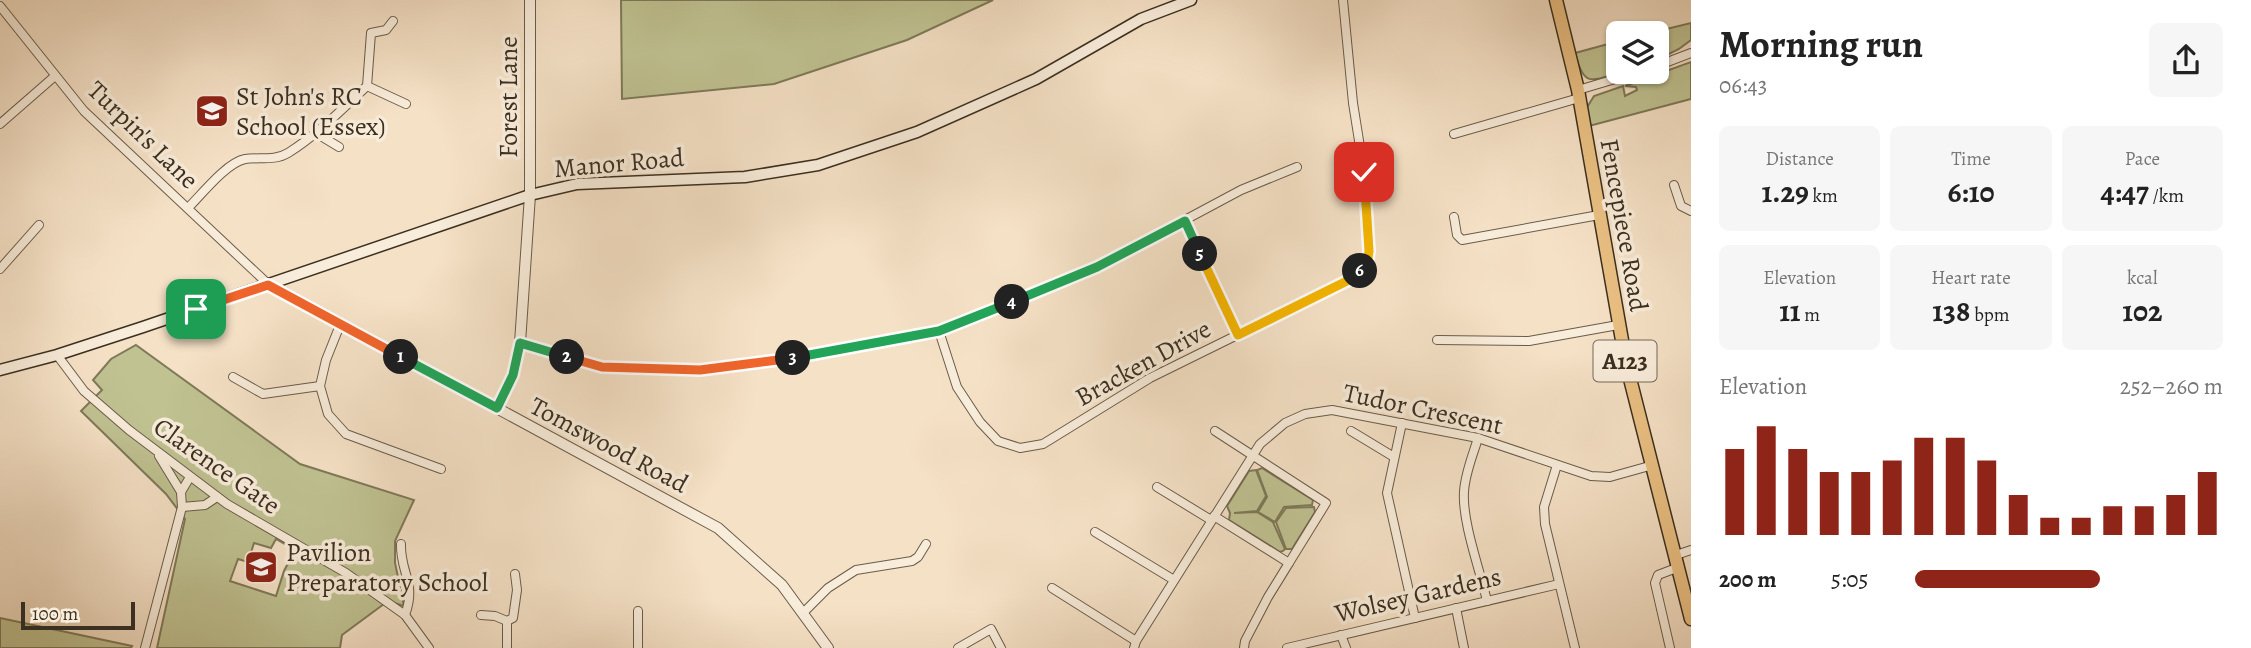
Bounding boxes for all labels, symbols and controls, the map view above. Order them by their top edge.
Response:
text: Morning run [1719,18,1923,70]
map controls [1606,21,1669,84]
button: layers [1606,21,1669,84]
button: share [2149,23,2223,97]
street label: Forest Lane [491,36,526,158]
text: 06:43 [1719,70,1767,101]
street label: Turpin's Lane [80,73,206,197]
place label: St John's RC School (Essex) [236,79,386,144]
school or university icon: St John's RC School (Essex) [193,92,231,130]
street label: Fencepiece Road [1592,136,1656,314]
street label: Manor Road [553,140,685,186]
pin [1334,142,1394,202]
text: Distance [1766,146,1834,172]
text: Time [1951,146,1991,172]
text: Pace [2125,146,2160,172]
icon: check [1345,153,1383,191]
text: 1.29 [1761,172,1809,212]
text: 6:10 [1948,172,1994,212]
text: 4:47 [2101,172,2149,212]
text: km [1809,183,1838,209]
text: /km [2149,183,2184,209]
pin: 5 [1182,236,1218,272]
text: 5 [1195,240,1204,266]
pin: 6 [1342,254,1378,288]
text: 6 [1355,257,1364,283]
text: Elevation [1763,265,1836,291]
text: Heart rate [1931,265,2011,291]
text: kcal [2127,265,2158,291]
pin [166,279,226,339]
pin: 4 [995,284,1030,320]
text: 4 [1007,288,1016,314]
icon: arrive [177,290,215,328]
text: 11 [1779,291,1801,331]
text: 138 [1932,291,1970,331]
text: 102 [2122,291,2162,331]
text: m [1801,302,1820,328]
text: bpm [1970,302,2010,328]
street label: Bracken Drive [1069,311,1217,415]
pin: 1 [384,340,418,374]
pin: 2 [550,340,584,374]
pin: 3 [776,340,810,376]
road number: A123 [1594,340,1656,382]
text: 1 [397,343,404,369]
text: 2 [562,343,571,369]
text: 3 [788,344,797,370]
text: Elevation [1719,371,1807,402]
text: 252–260 m [2120,371,2223,402]
street label: Tudor Crescent [1340,375,1506,443]
street label: Tomswood Road [524,389,694,501]
street label: Clarence Gate [147,409,287,523]
place label: Pavilion Preparatory School [286,535,488,600]
school or university icon: Pavilion Preparatory School [242,548,280,586]
street label: Wolsey Gardens [1330,559,1505,631]
text: 200 m [1719,564,1777,595]
text: 5:05 [1831,564,1869,595]
scale bar [21,599,135,631]
text: 100 m [32,601,78,627]

